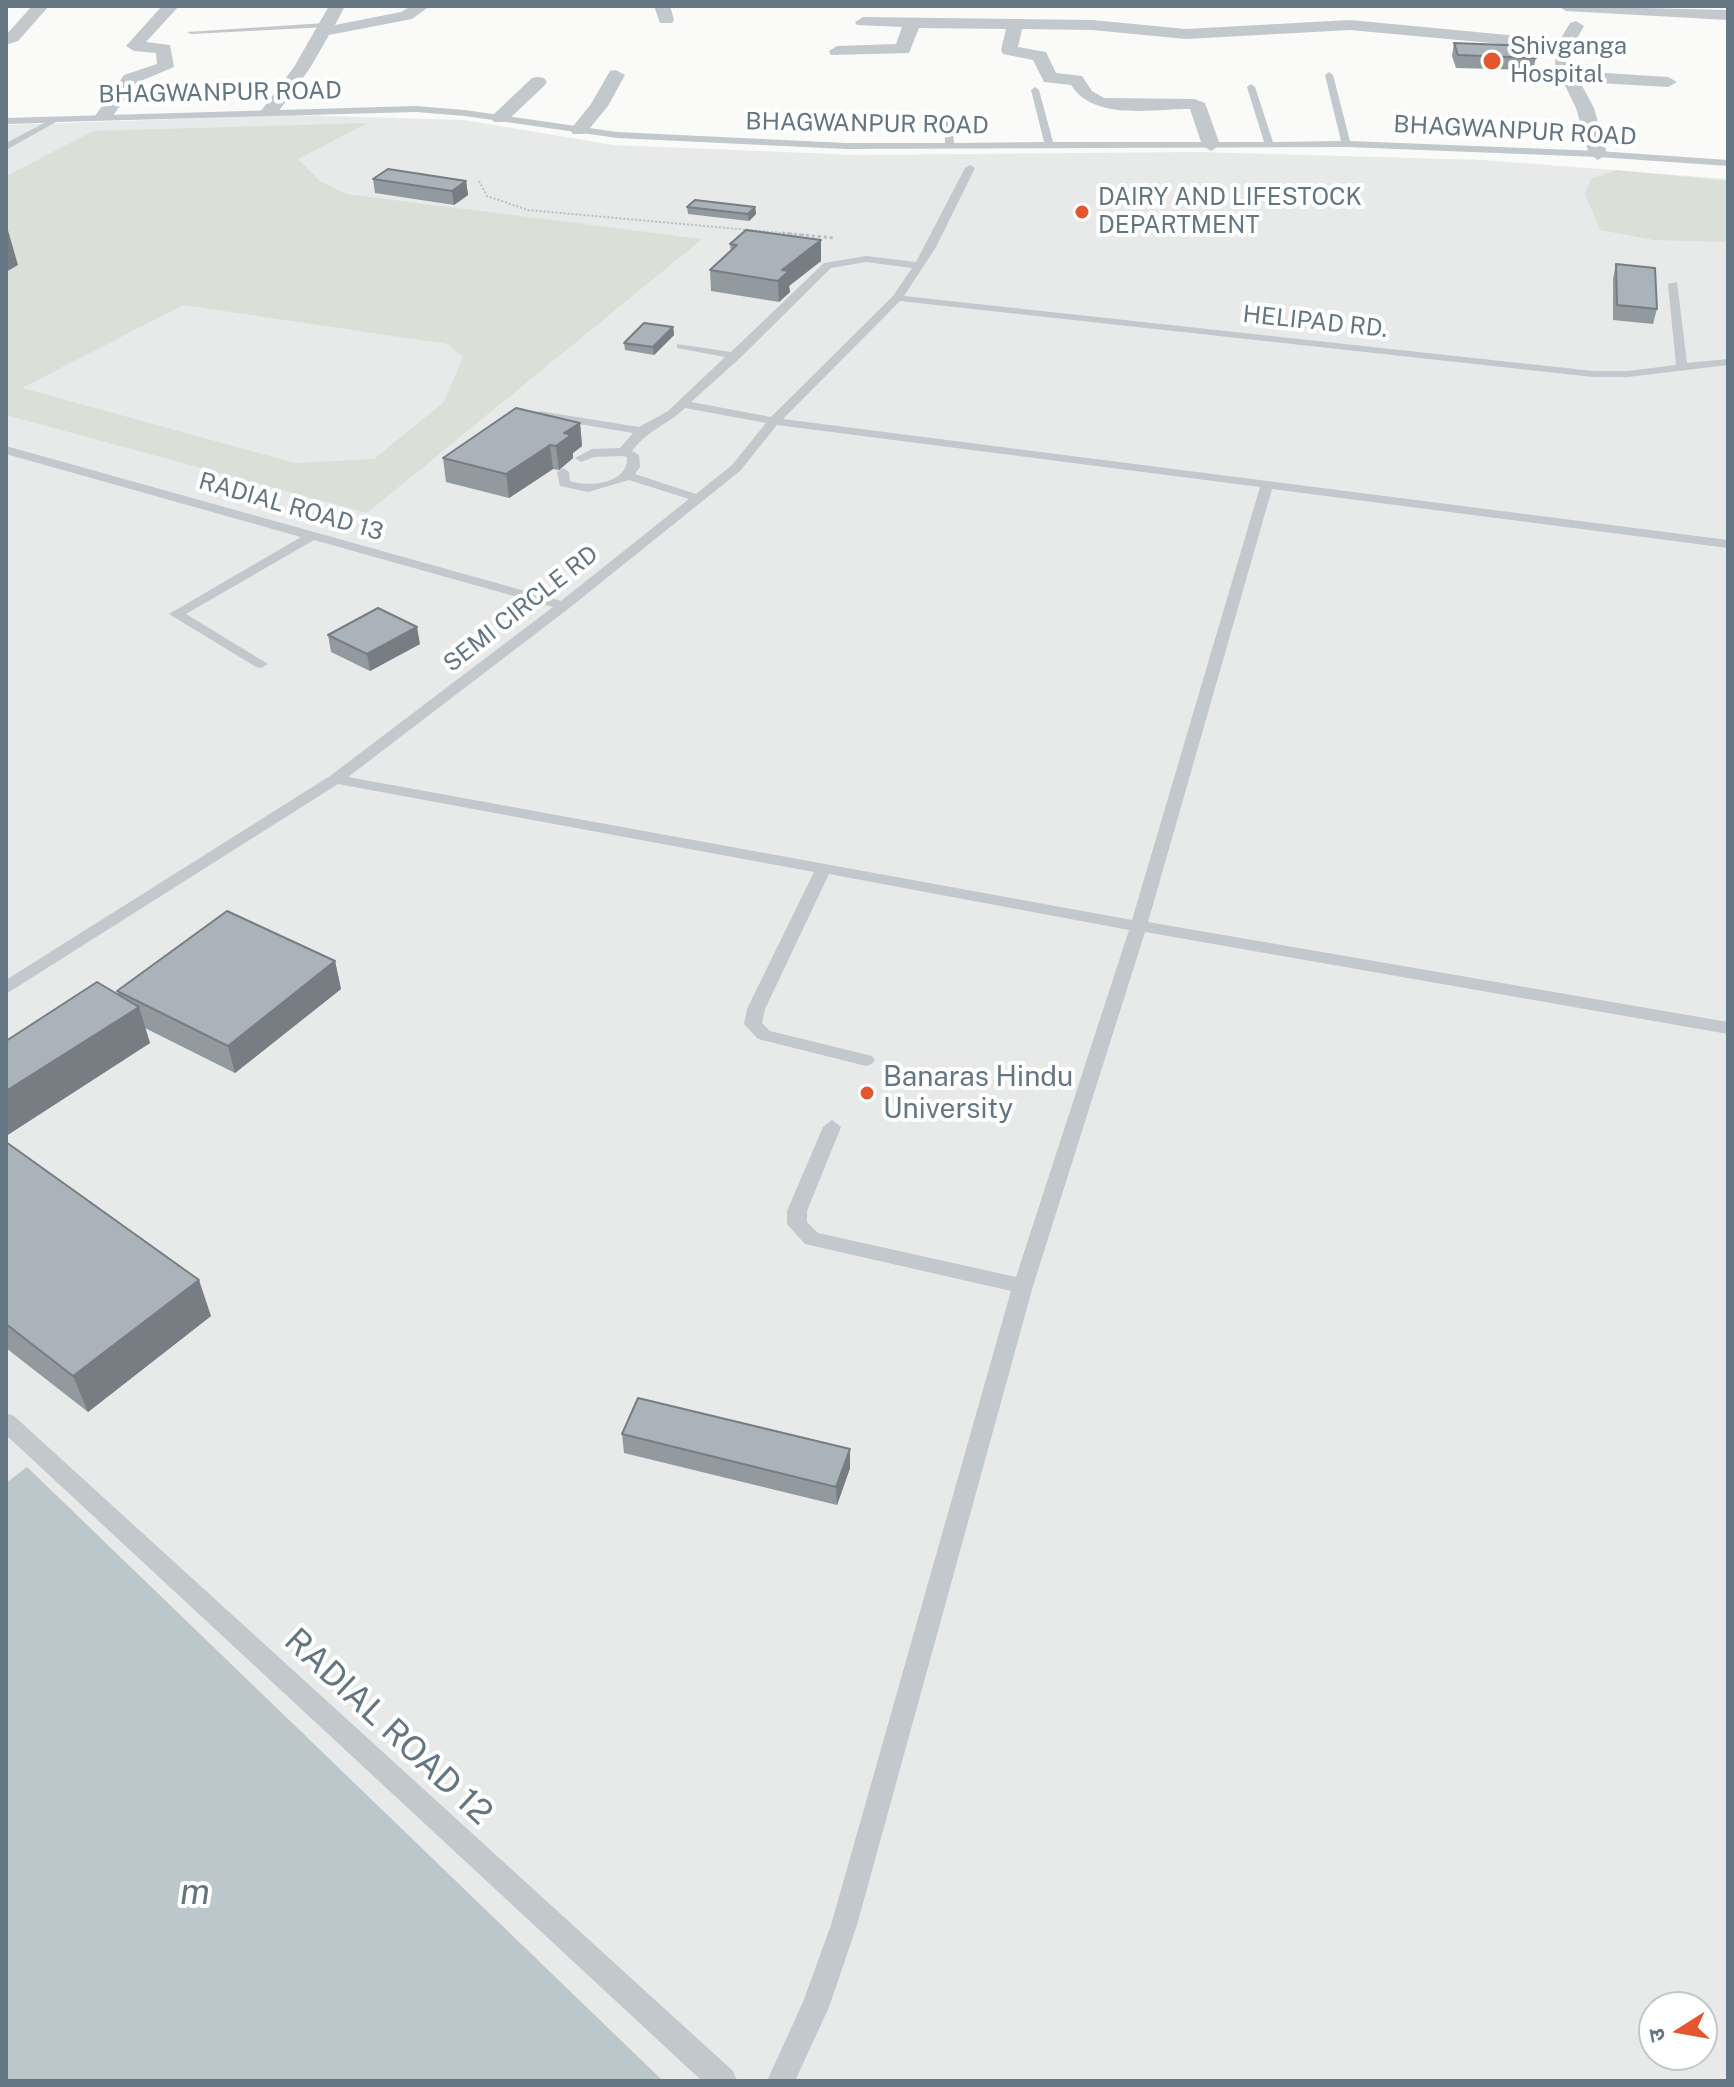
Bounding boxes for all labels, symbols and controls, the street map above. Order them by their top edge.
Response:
place label: Shivganga Hospital [1510,33,1627,89]
marker: Shivganga Hospital [1481,50,1503,72]
street label: BHAGWANPUR ROAD [98,76,342,110]
street label: BHAGWANPUR ROAD [745,107,989,141]
street label: BHAGWANPUR ROAD [1393,110,1637,152]
place label: DAIRY AND LIFESTOCK DEPARTMENT [1098,184,1362,240]
marker: DAIRY AND LIFESTOCK DEPARTMENT [1073,203,1091,221]
street label: HELIPAD RD. [1241,300,1389,344]
street label: RADIAL ROAD 13 [195,467,387,547]
street label: SEMI CIRCLE RD [438,540,604,678]
place label: Banaras Hindu University [883,1060,1073,1126]
marker: Banaras Hindu University [858,1084,876,1102]
street label: RADIAL ROAD 12 [276,1620,500,1834]
water label: m [180,1871,210,1915]
north arrow [1638,1991,1718,2071]
text: उ [1642,2026,1670,2044]

